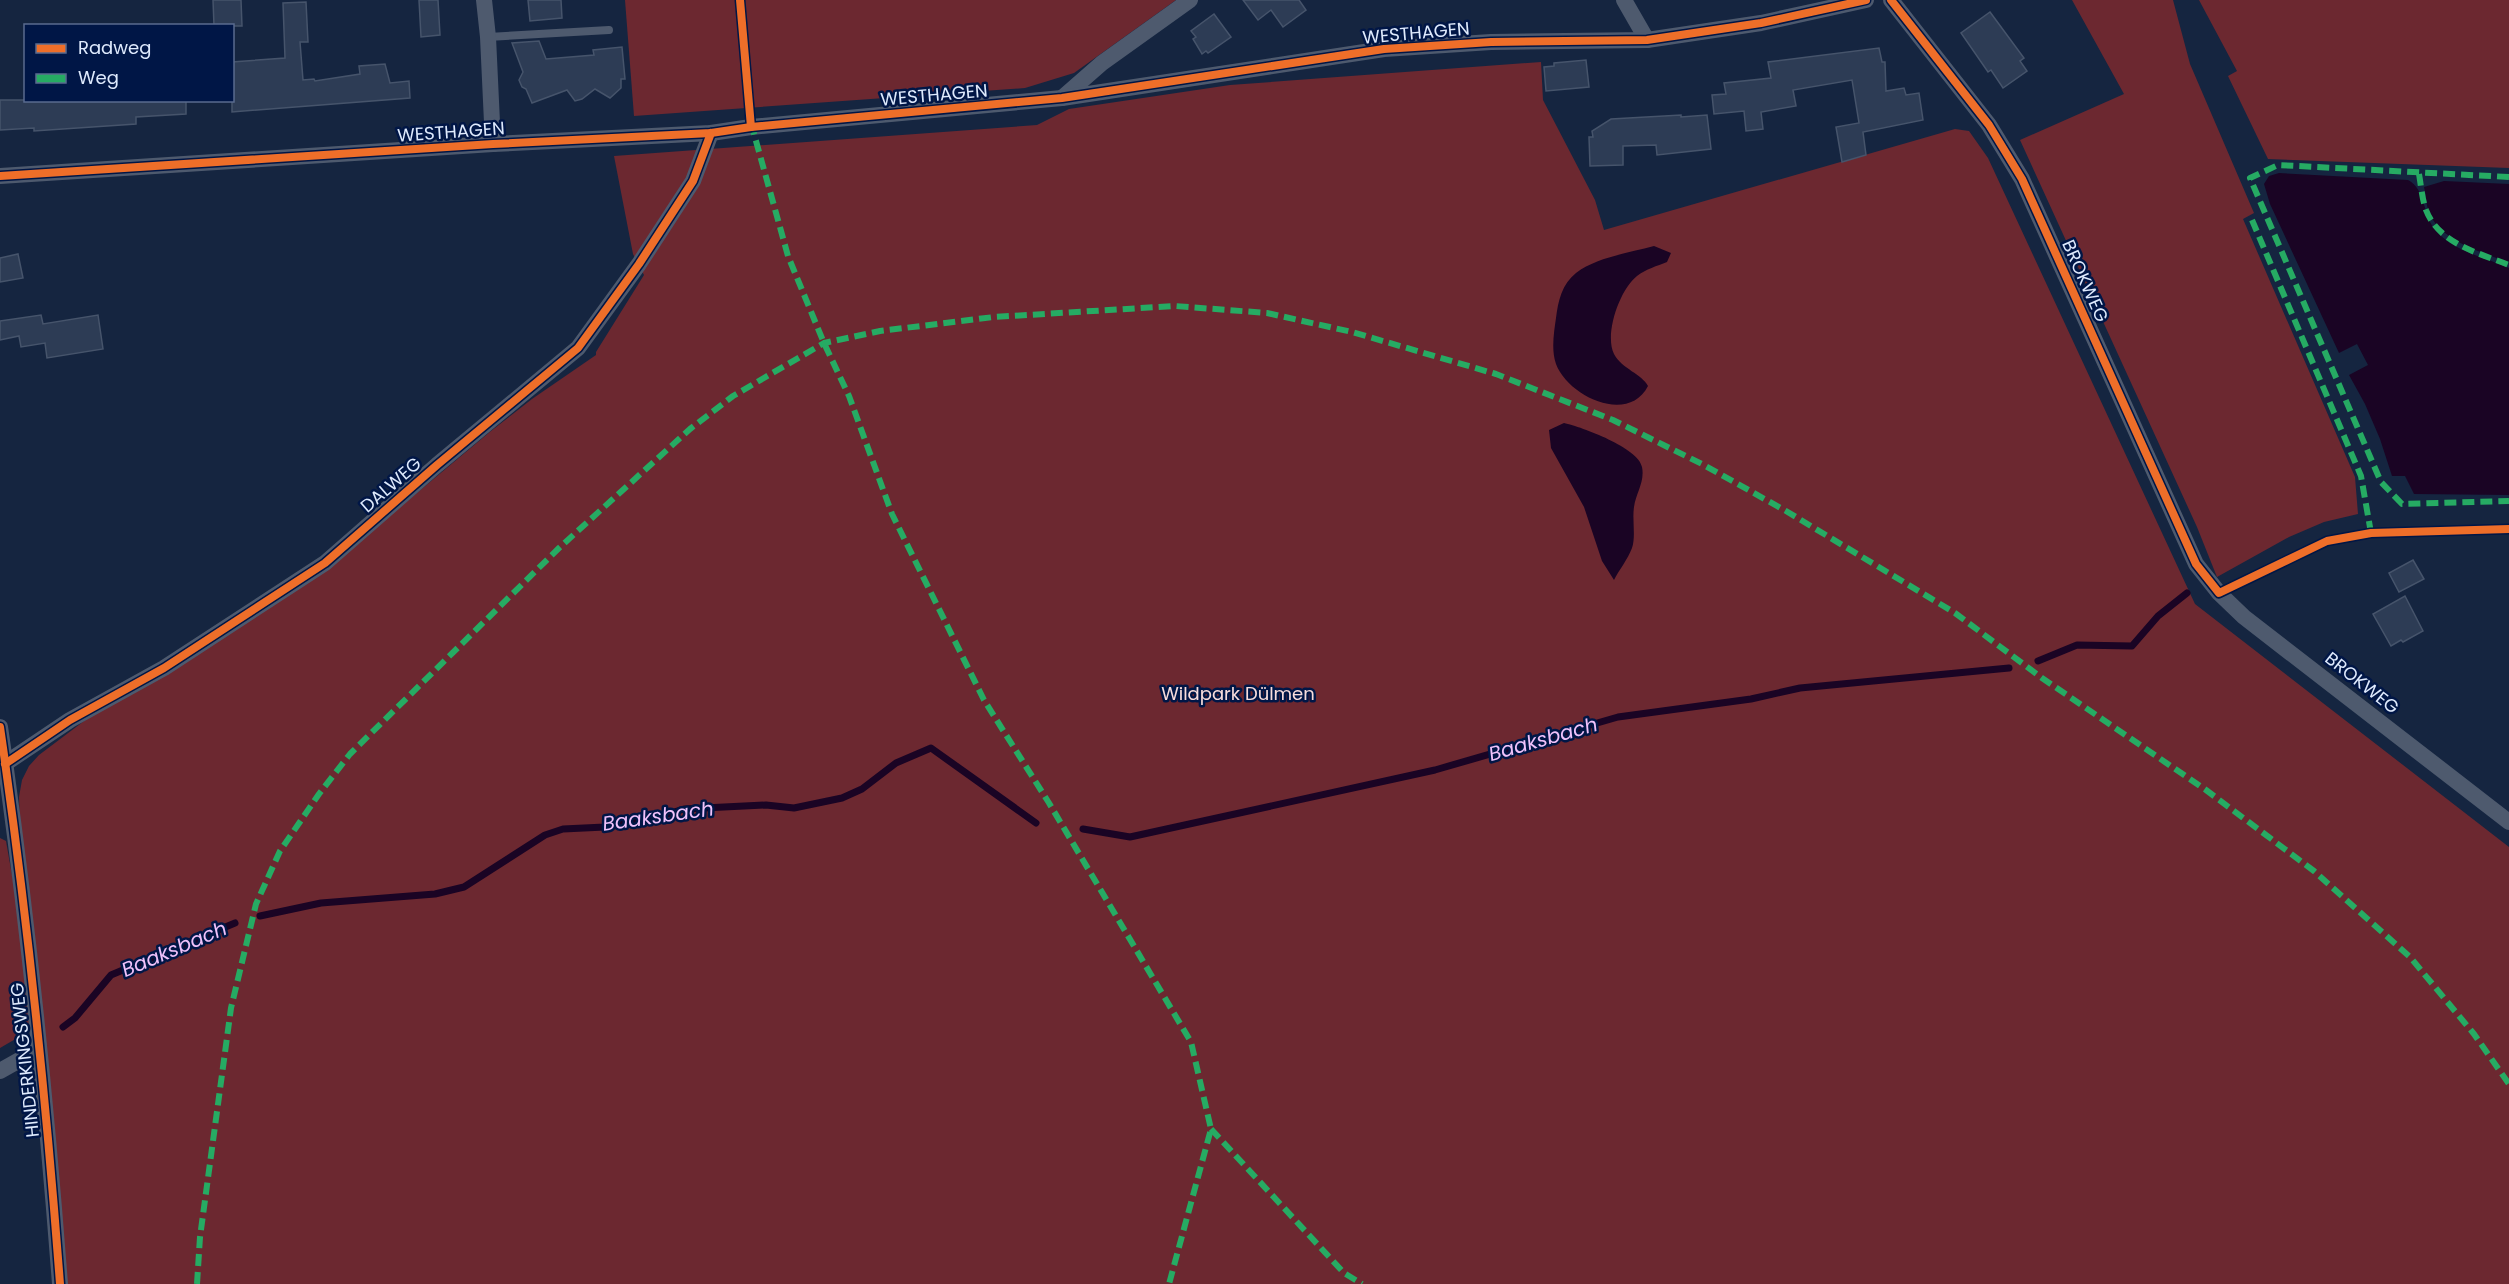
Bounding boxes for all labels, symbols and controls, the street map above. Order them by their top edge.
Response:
street label: WESTHAGEN [1361,15,1471,50]
legend [24,24,234,102]
text: Radweg [78,35,151,60]
text: Weg [78,65,119,90]
street label: WESTHAGEN [879,77,989,112]
street label: WESTHAGEN [396,115,506,148]
street label: BROKWEG [2056,236,2115,326]
street label: DALWEG [355,451,427,518]
street label: BROKWEG [2320,646,2405,719]
park label: Wildpark Dülmen [1161,681,1315,706]
water label: Baaksbach [1485,710,1601,768]
water label: Baaksbach [601,794,715,838]
water label: Baaksbach [117,914,231,984]
street label: HINDERKINGSWEG [4,981,45,1139]

